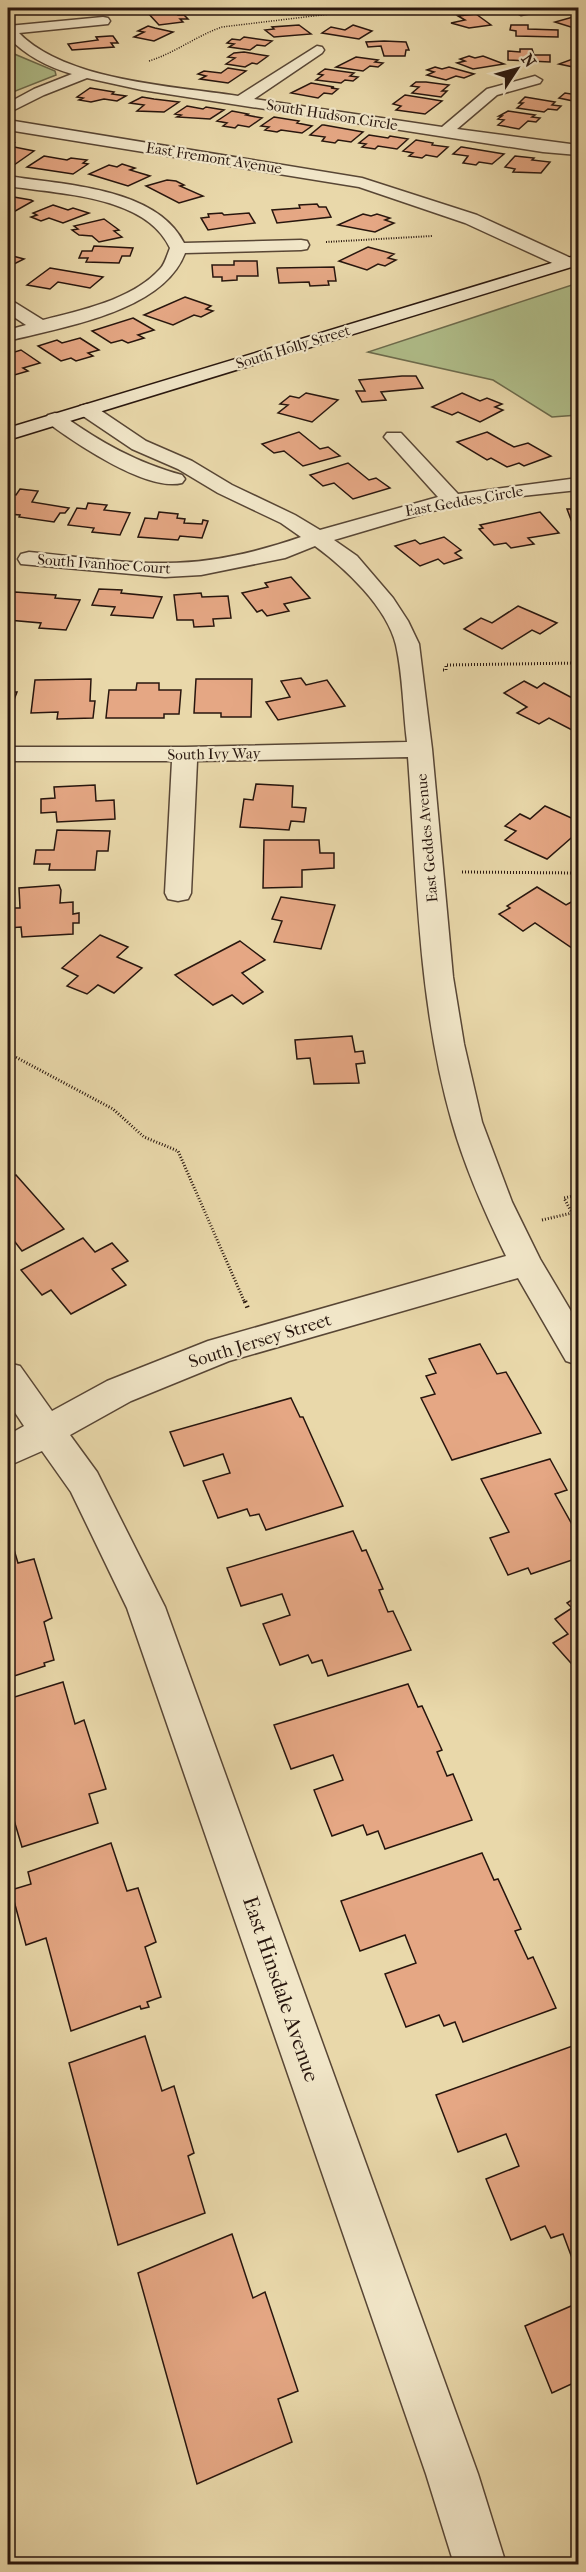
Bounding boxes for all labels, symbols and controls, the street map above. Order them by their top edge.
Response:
north arrow [487,39,547,99]
text: N [517,50,540,72]
street label: South Hudson Circle [265,96,400,134]
street label: East Fremont Avenue [145,138,284,178]
street label: South Holly Street [234,321,353,373]
street label: East Geddes Circle [404,482,525,520]
street label: South Ivanhoe Court [37,550,172,578]
street label: South Ivy Way [167,744,262,764]
street label: East Geddes Avenue [412,772,442,903]
street label: South Jersey Street [186,1309,334,1373]
street label: East Hinsdale Avenue [238,1893,324,2085]

